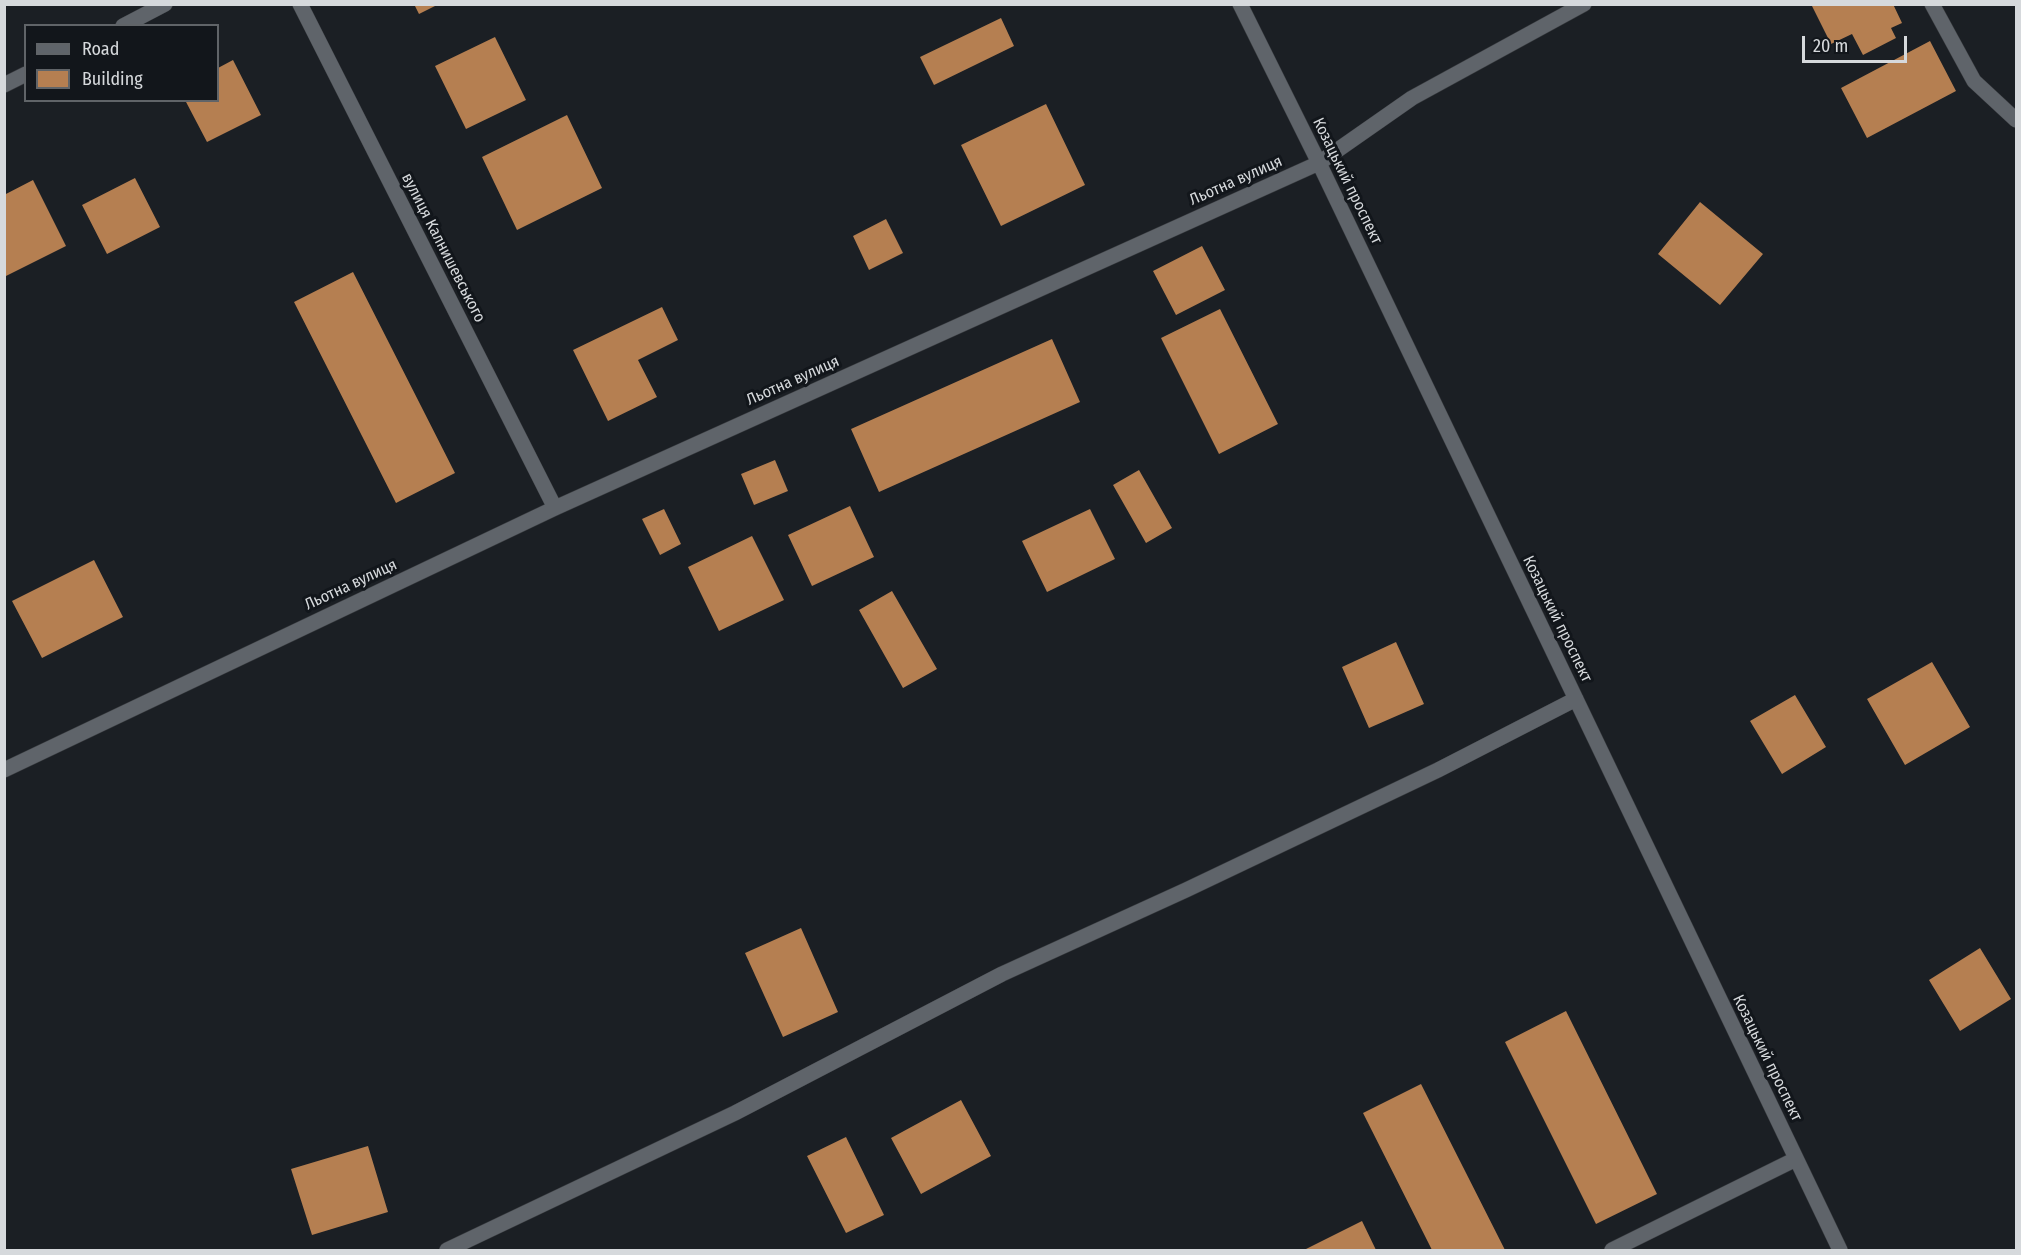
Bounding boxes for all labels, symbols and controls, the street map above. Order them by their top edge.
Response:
legend [24,24,219,102]
scale bar [1805,24,1910,62]
text: 20 m [1813,35,1848,57]
text: Road [82,38,119,60]
text: Building [82,68,143,90]
street label: Козацький проспект [1308,115,1386,247]
street label: Льотна вулиця [1187,152,1285,210]
street label: вулиця Калнишевського [397,170,489,326]
street label: Льотна вулиця [744,352,842,410]
street label: Козацький проспект [1518,553,1596,685]
street label: Льотна вулиця [302,555,400,615]
street label: Козацький проспект [1728,992,1806,1124]

